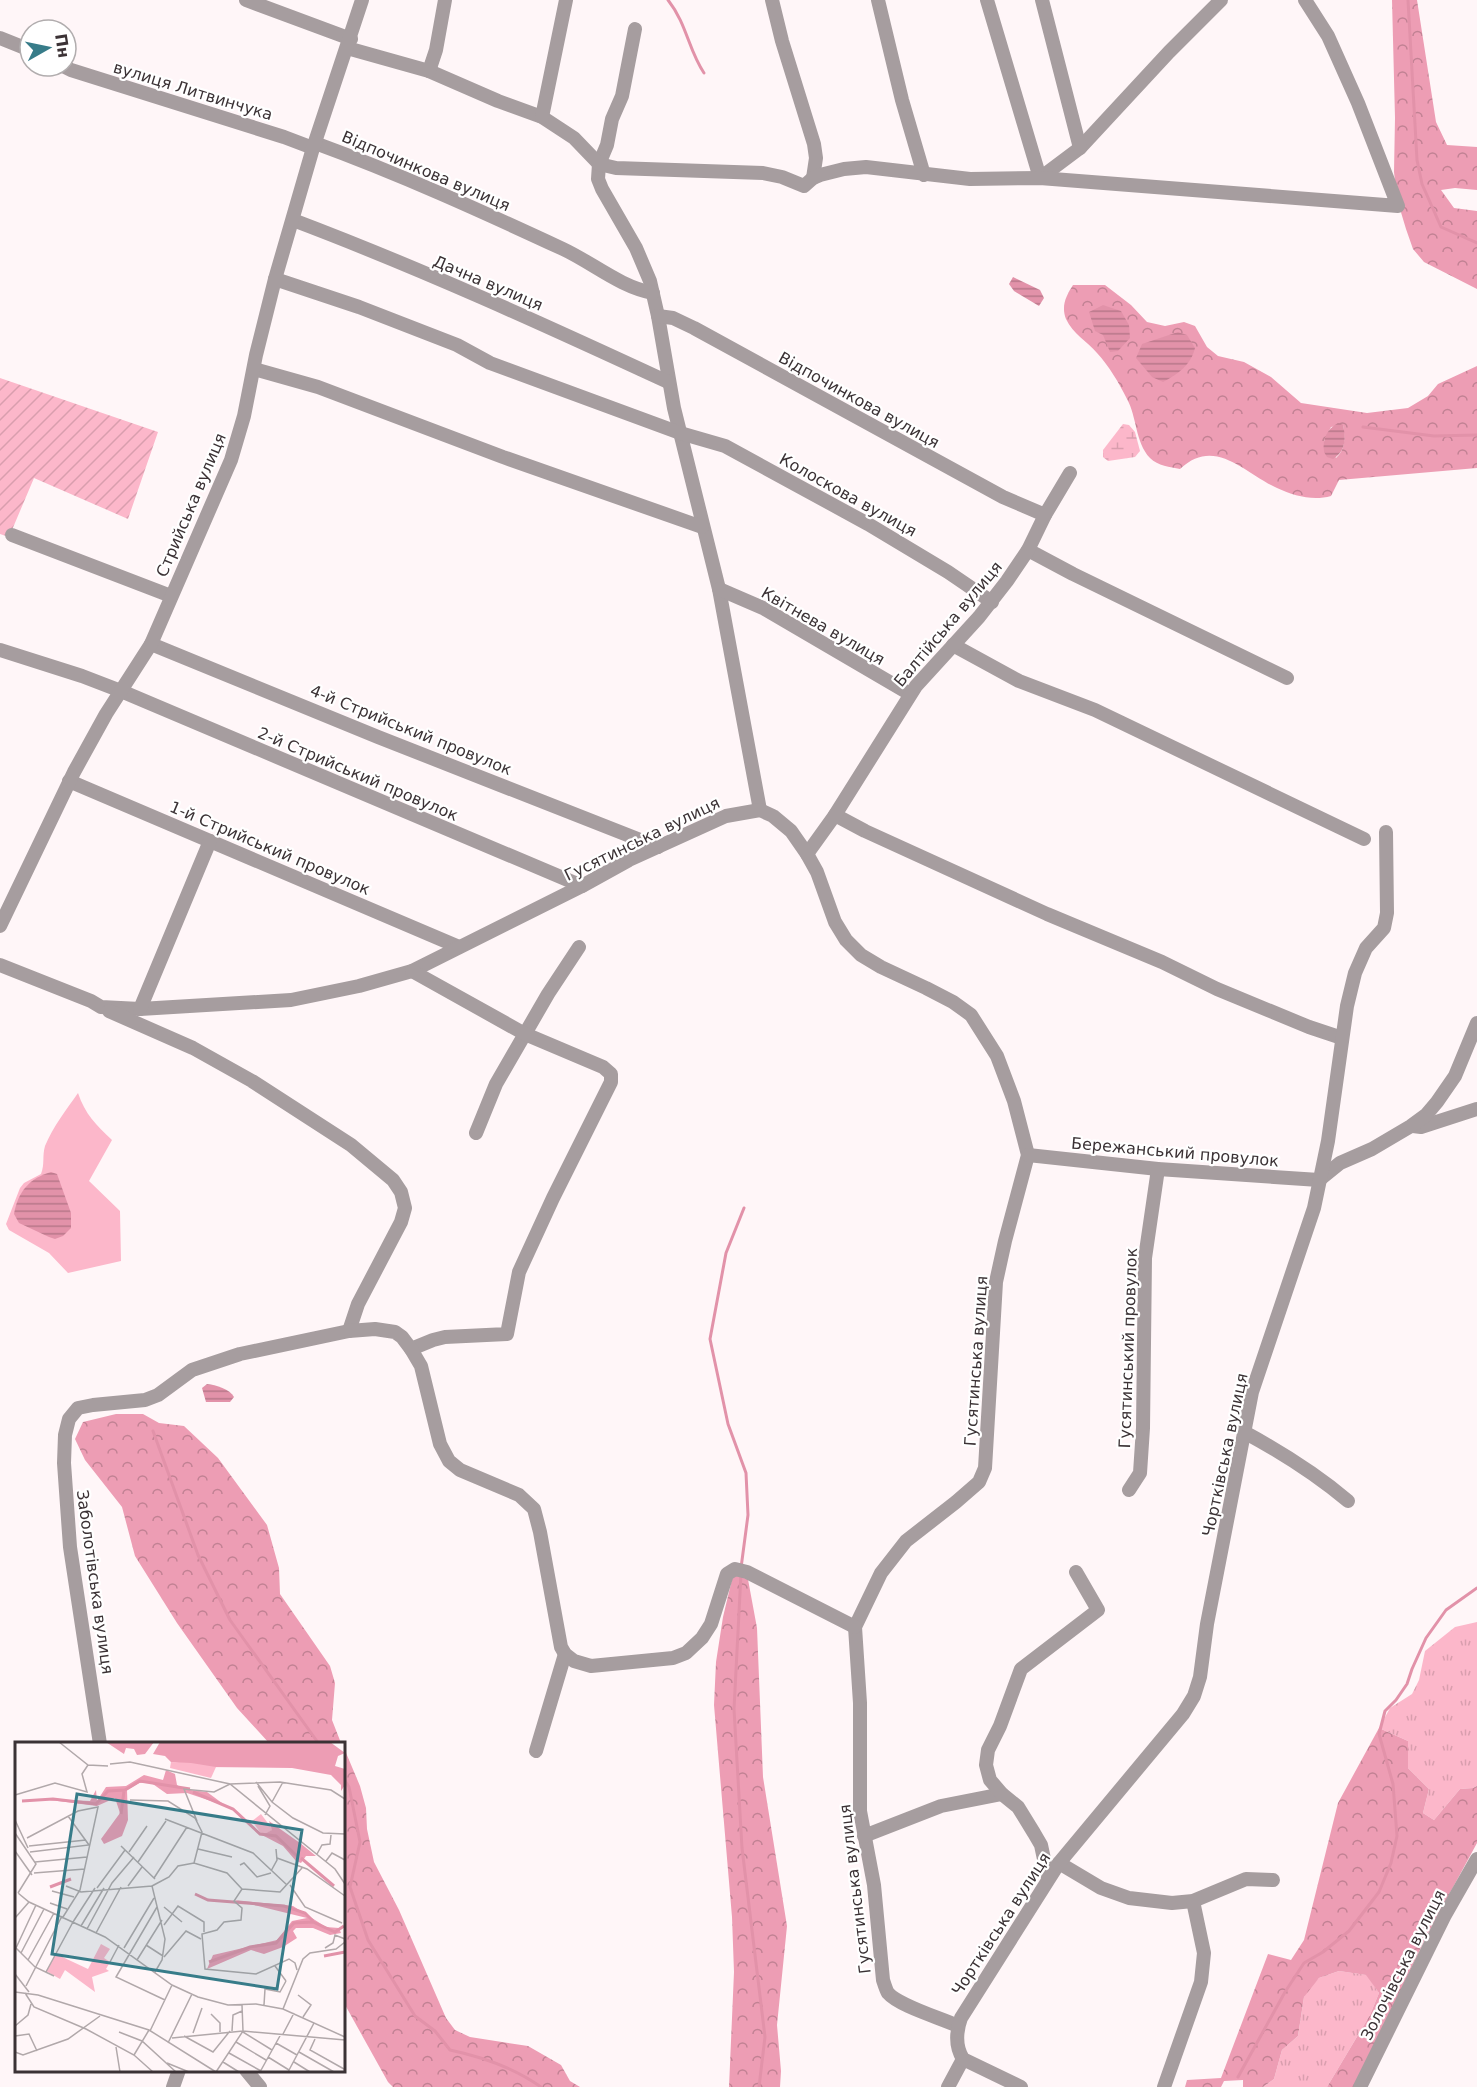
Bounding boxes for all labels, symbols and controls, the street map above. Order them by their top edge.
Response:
north arrow [18,18,78,78]
text: Пн [51,32,74,59]
street label: вулиця Литвинчука [111,58,275,124]
street label: Відпочинкова вулиця [339,127,513,215]
street label: Дачна вулиця [430,251,546,315]
street label: Відпочинкова вулиця [775,348,943,452]
street label: Стрийська вулиця [152,430,230,580]
street label: Колоскова вулиця [776,449,920,541]
street label: Балтійська вулиця [890,557,1006,691]
street label: Квітнева вулиця [758,583,888,669]
street label: 4-й Стрийський провулок [307,681,515,779]
street label: 2-й Стрийський провулок [255,723,461,825]
street label: Гусятинська вулиця [561,793,723,885]
street label: 1-й Стрийський провулок [167,797,373,899]
street label: Бережанський провулок [1070,1133,1280,1171]
street label: Гусятинський провулок [1115,1247,1141,1449]
street label: Гусятинська вулиця [961,1275,991,1447]
street label: Чортківська вулиця [1198,1372,1252,1538]
street label: Заболотівська вулиця [73,1489,117,1675]
inset map [15,1742,345,2072]
street label: Гусятинська вулиця [835,1803,875,1975]
street label: Чортківська вулиця [948,1849,1054,1999]
street label: Золочівська вулиця [1357,1887,1449,2043]

